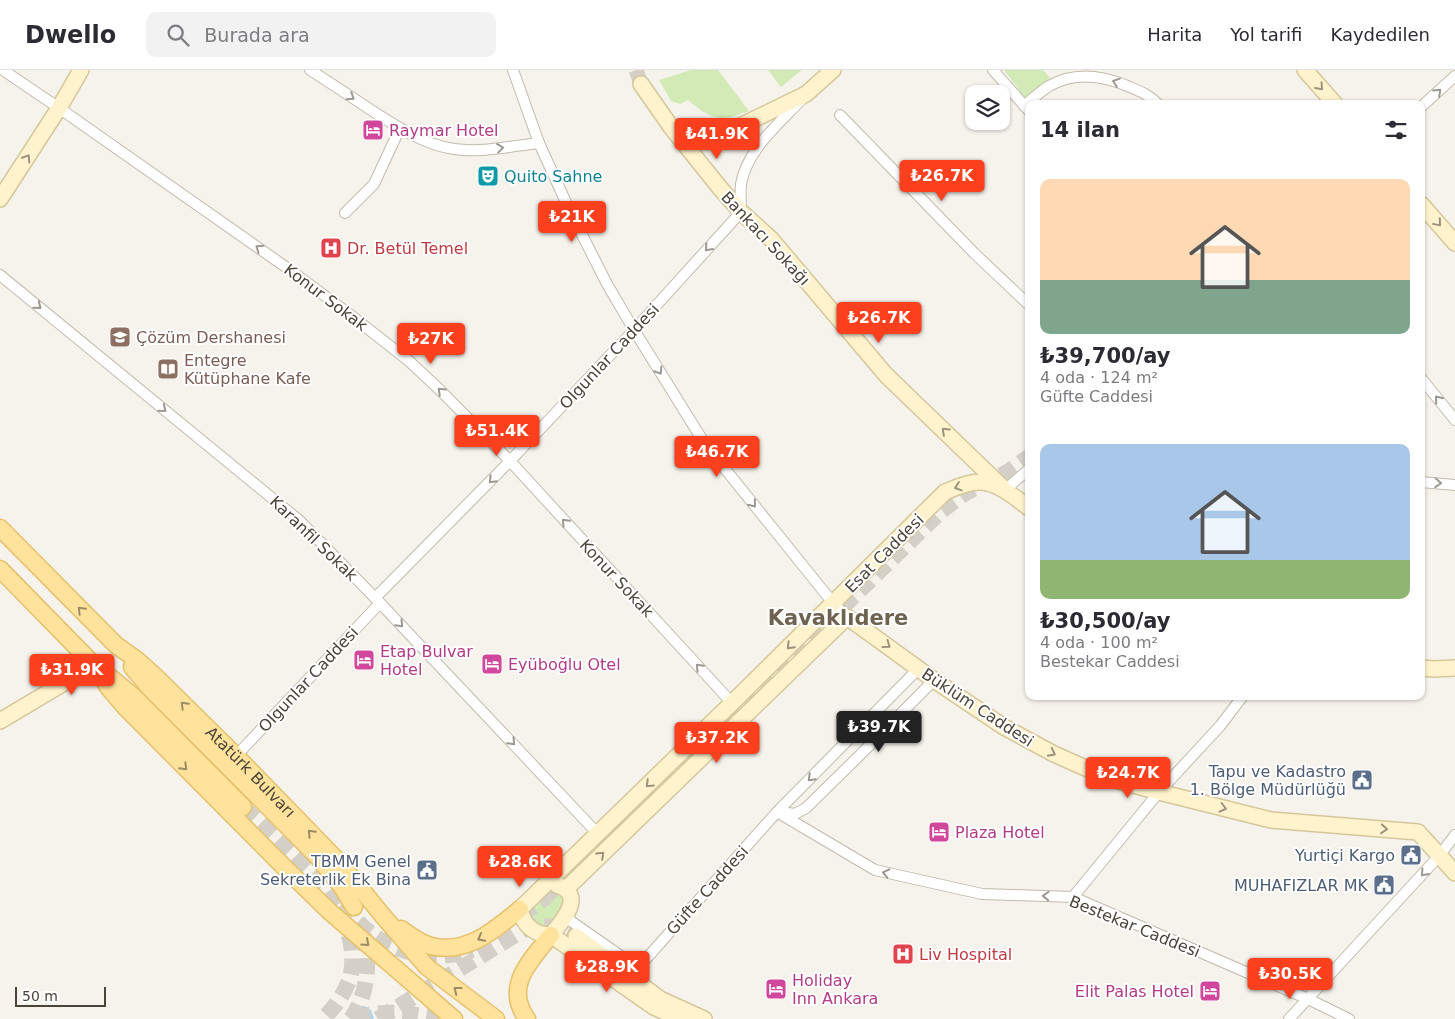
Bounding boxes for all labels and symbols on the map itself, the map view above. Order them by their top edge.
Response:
one-way arrow [1112,78,1121,88]
one-way arrow [1314,81,1323,90]
one-way arrow [1433,89,1442,98]
one-way arrow [346,90,355,100]
hotel icon: Raymar Hotel [361,118,385,142]
pin: ₺41.9K [676,118,758,160]
place label: Raymar Hotel [389,121,498,140]
one-way arrow [496,143,504,154]
one-way arrow [20,154,30,163]
pin: ₺26.7K [901,160,983,202]
theatre icon: Quito Sahne [476,164,500,188]
place label: Quito Sahne [504,167,602,186]
street label: Bankacı Sokağı [717,187,814,289]
pin: ₺21K [542,200,602,243]
one-way arrow [1432,218,1441,227]
hospital icon: Dr. Betül Temel [319,236,343,260]
place label: Dr. Betül Temel [347,239,468,258]
one-way arrow [705,242,714,251]
one-way arrow [255,245,264,254]
street label: Konur Sokak [280,260,372,335]
one-way arrow [32,300,41,309]
street label: Olgunlar Caddesi [556,300,663,413]
pin: ₺26.7K [838,302,920,344]
pin: ₺27K [401,322,461,365]
school or university icon: Çözüm Dershanesi [108,325,132,349]
place label: Çözüm Dershanesi [136,328,286,347]
place label: Entegre Kütüphane Kafe [184,351,311,388]
library icon: Entegre Kütüphane Kafe [156,357,180,381]
one-way arrow [653,366,663,375]
one-way arrow [438,388,447,397]
one-way arrow [1435,396,1444,405]
one-way arrow [158,403,167,412]
pin: ₺51.4K [456,414,538,457]
one-way arrow [942,428,951,437]
pin: ₺46.7K [676,436,758,478]
one-way arrow [488,474,497,483]
one-way arrow [1434,478,1442,489]
one-way arrow [954,481,963,491]
street label: Karanfil Sokak [266,492,362,585]
one-way arrow [748,498,757,507]
street label: Esat Caddesi [841,510,928,597]
one-way arrow [562,518,571,527]
street label: Konur Sokak [576,536,658,622]
district label: Kavaklıdere [768,606,908,630]
one-way arrow [78,607,87,616]
one-way arrow [394,618,403,627]
street label: Olgunlar Caddesi [255,623,362,736]
one-way arrow [881,639,891,648]
one-way arrow [786,640,795,649]
place label: Etap Bulvar Hotel [380,642,473,679]
hotel icon: Etap Bulvar Hotel [352,648,376,672]
hotel icon: Eyüboğlu Otel [480,652,504,676]
pin: ₺31.9K [31,654,113,696]
place label: Eyüboğlu Otel [508,655,621,674]
one-way arrow [696,664,705,673]
street label: Büklüm Caddesi [918,664,1037,751]
one-way arrow [181,702,190,711]
pin: ₺39.7K [838,710,920,753]
pin: ₺37.2K [676,722,758,764]
street label: Atatürk Bulvarı [202,723,299,821]
one-way arrow [506,736,515,745]
one-way arrow [1047,747,1056,757]
pin: ₺24.7K [1087,756,1169,799]
one-way arrow [178,761,187,770]
place label: Tapu ve Kadastro 1. Bölge Müdürlüğü [1190,762,1346,799]
public building icon: Tapu ve Kadastro 1. Bölge Müdürlüğü [1350,768,1374,792]
one-way arrow [808,772,817,781]
one-way arrow [646,778,655,787]
one-way arrow [1218,802,1227,813]
hotel icon: Plaza Hotel [927,820,951,844]
place label: Plaza Hotel [955,823,1045,842]
one-way arrow [1380,823,1388,834]
one-way arrow [307,830,316,839]
street label: Güfte Caddesi [663,842,752,939]
public building icon: Yurtiçi Kargo [1399,843,1423,867]
pin: ₺28.6K [479,846,561,888]
place label: Yurtiçi Kargo [1294,846,1395,865]
place label: TBMM Genel Sekreterlik Ek Bina [260,852,411,889]
one-way arrow [595,852,604,861]
public building icon: TBMM Genel Sekreterlik Ek Bina [415,858,439,882]
one-way arrow [1421,867,1430,876]
one-way arrow [881,868,890,878]
public building icon: MUHAFIZLAR MK [1372,873,1396,897]
place label: MUHAFIZLAR MK [1234,876,1369,895]
one-way arrow [1041,891,1049,902]
street label: Bestekar Caddesi [1067,892,1203,961]
one-way arrow [477,932,486,942]
one-way arrow [360,937,369,946]
hospital icon: Liv Hospital [891,942,915,966]
place label: Liv Hospital [919,945,1012,964]
pin: ₺28.9K [566,950,648,993]
pin: ₺30.5K [1249,958,1331,1000]
place label: Holiday Inn Ankara [792,971,878,1008]
hotel icon: Holiday Inn Ankara [764,977,788,1001]
hotel icon: Elit Palas Hotel [1198,979,1222,1003]
place label: Elit Palas Hotel [1075,982,1194,1001]
scale bar [15,984,106,1007]
one-way arrow [454,987,463,995]

